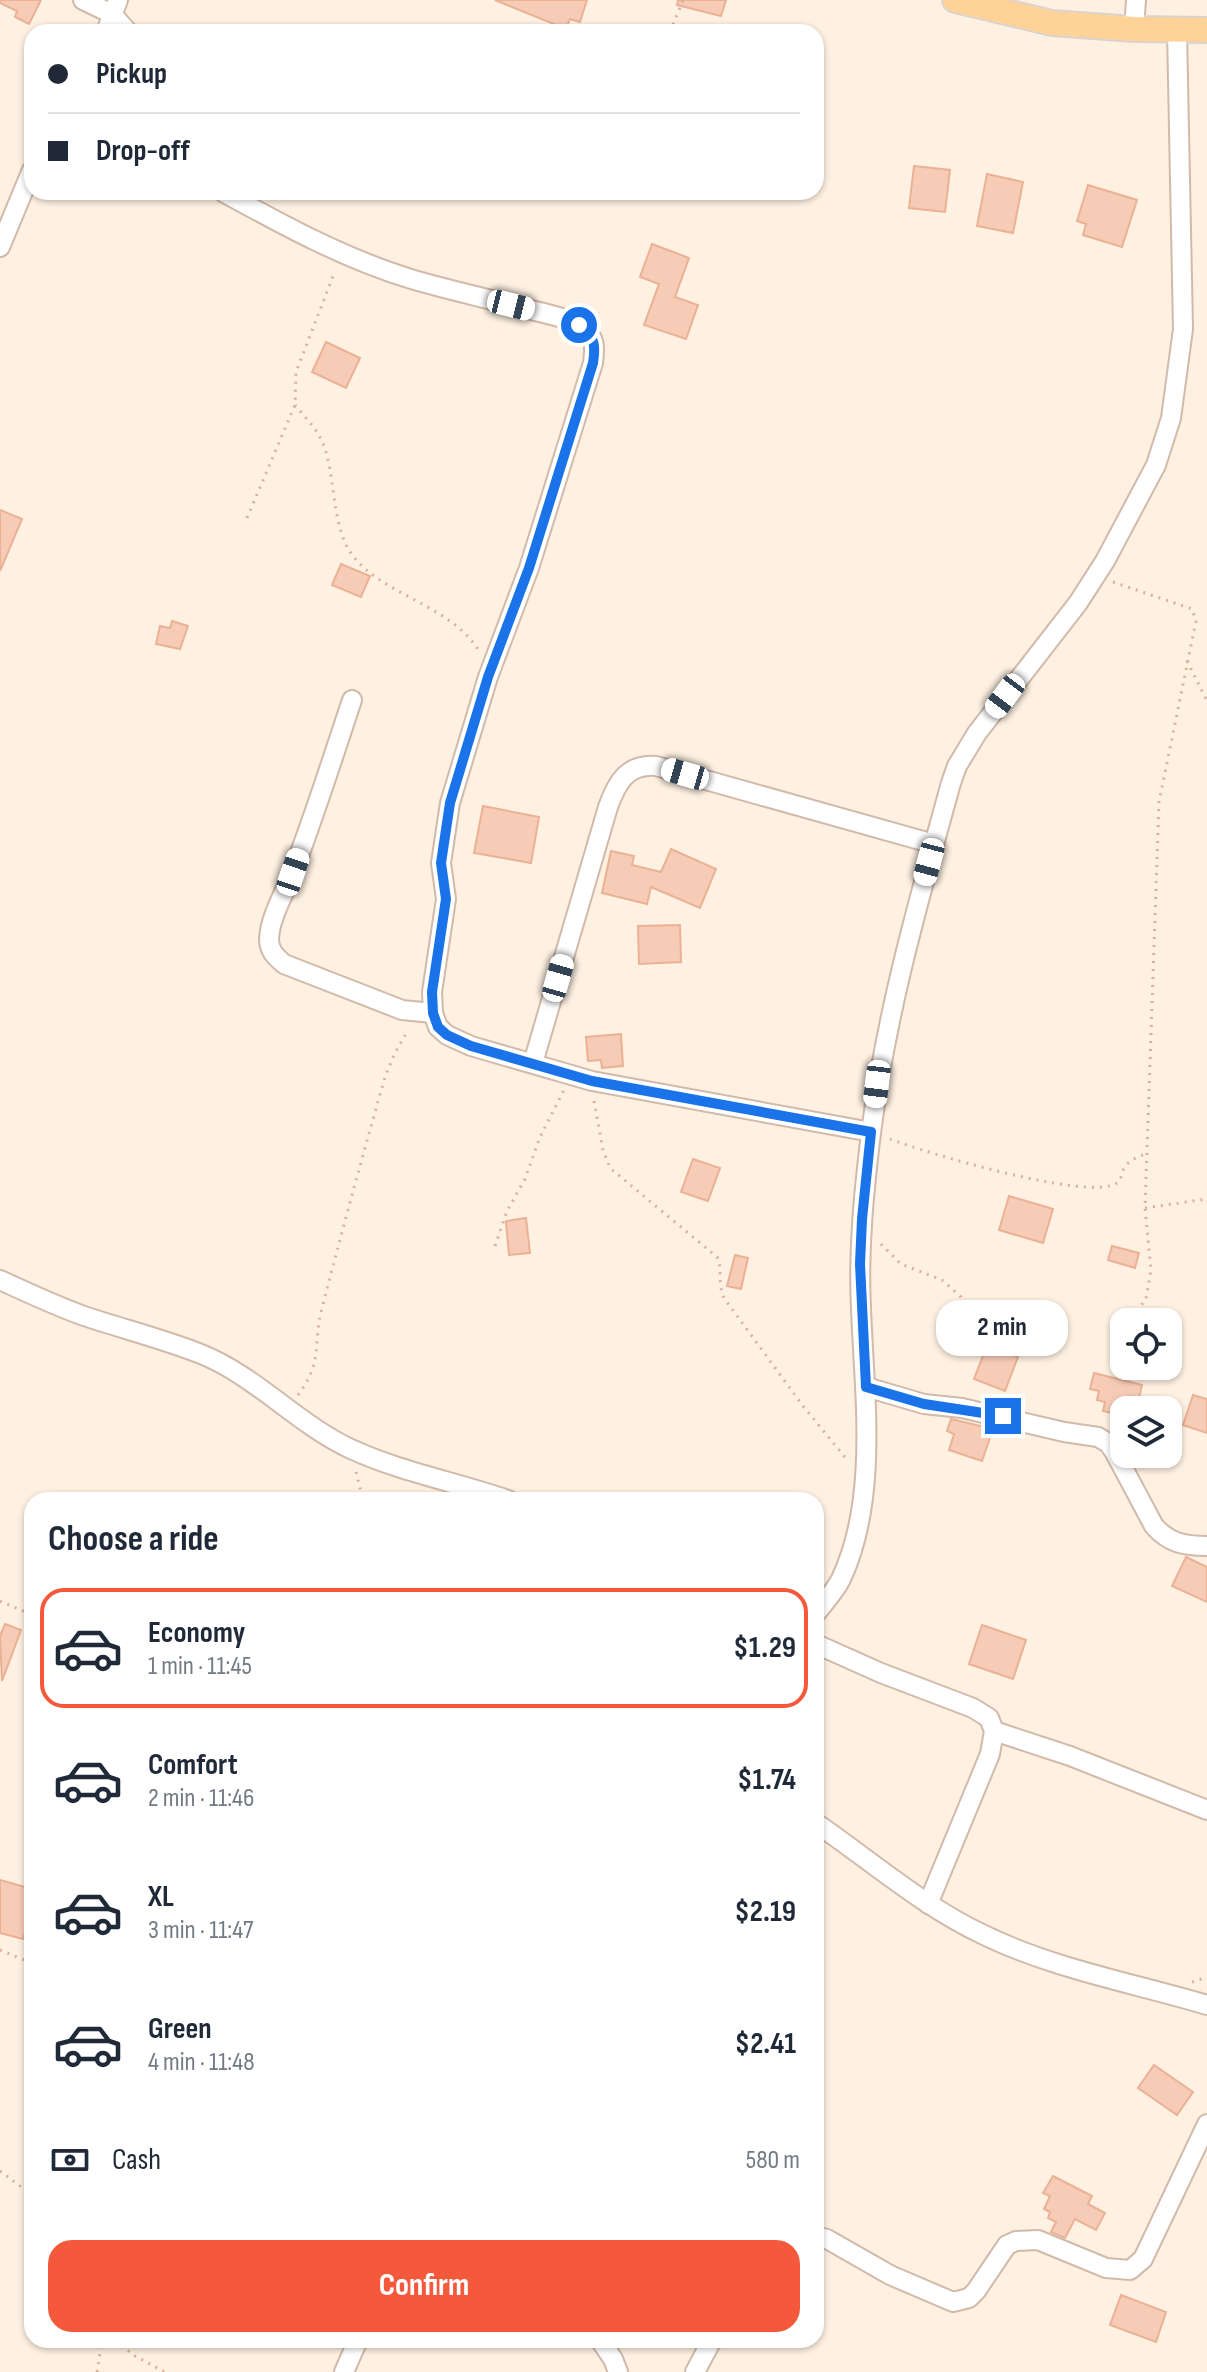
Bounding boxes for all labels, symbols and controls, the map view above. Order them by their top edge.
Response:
text: Pickup [96,56,167,92]
text: Drop-off [96,133,190,169]
car [485,288,537,322]
route start [561,307,597,343]
car [981,670,1029,722]
car [659,756,711,792]
car [911,836,947,888]
car [274,845,312,899]
car [540,952,576,1004]
car [862,1059,892,1109]
callout: 2 min [937,1300,1069,1356]
map controls [1110,1308,1182,1468]
button: locate [1110,1308,1182,1380]
text: 2 min [977,1312,1027,1343]
button: layers [1110,1396,1182,1468]
route end [985,1398,1021,1434]
text: Choose a ride [48,1518,219,1561]
icon: car [52,1612,124,1684]
text: Economy [148,1615,245,1651]
text: $1.29 [733,1630,796,1666]
text: 1 min · 11:45 [148,1651,252,1682]
icon: car [52,1744,124,1816]
text: Comfort [148,1747,238,1783]
text: $1.74 [737,1762,796,1798]
text: 2 min · 11:46 [148,1783,254,1814]
icon: car [52,1876,124,1948]
text: XL [148,1879,174,1915]
text: $2.19 [734,1894,796,1930]
text: 3 min · 11:47 [148,1915,253,1946]
icon: car [52,2008,124,2080]
text: Green [148,2011,212,2047]
text: $2.41 [735,2026,796,2062]
text: 4 min · 11:48 [148,2047,255,2078]
icon: cash [48,2138,92,2182]
text: Cash [112,2142,161,2178]
text: 580 m [746,2145,800,2176]
button: Confirm [48,2240,800,2332]

